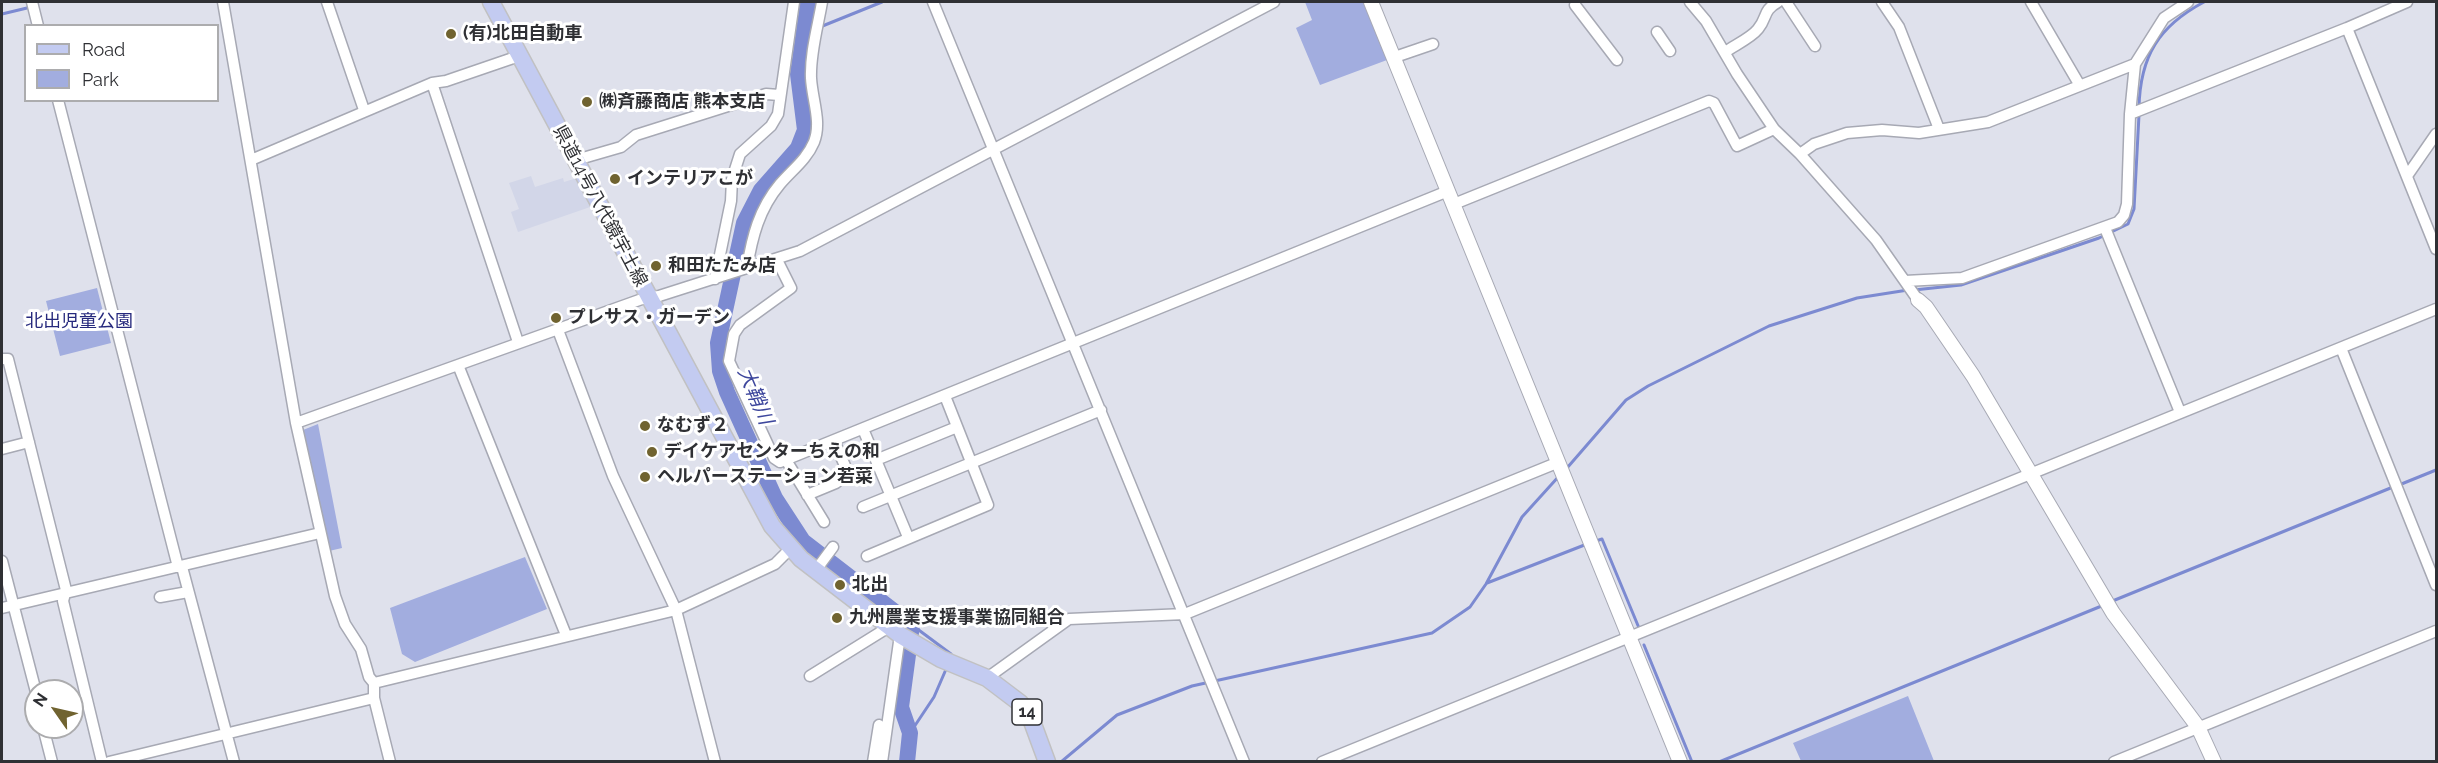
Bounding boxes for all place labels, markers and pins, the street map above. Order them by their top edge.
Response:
place label: (有)北田自動車 [463,23,582,45]
marker: (有)北田自動車 [444,27,458,41]
place label: ㈱斉藤商店 熊本支店 [599,91,765,113]
marker: ㈱斉藤商店 熊本支店 [580,95,594,109]
place label: インテリアこが [627,168,753,190]
marker: インテリアこが [608,172,622,186]
place label: 和田たたみ店 [668,255,776,277]
marker: 和田たたみ店 [649,259,663,273]
place label: プレサス・ガーデン [568,307,730,329]
marker: プレサス・ガーデン [549,311,563,325]
place label: なむず２ [657,415,729,437]
marker: なむず２ [638,419,652,433]
place label: デイケアセンターちえの和 [664,441,880,463]
marker: デイケアセンターちえの和 [645,445,659,459]
place label: ヘルパーステーション若菜 [657,466,873,488]
marker: ヘルパーステーション若菜 [638,470,652,484]
place label: 北出 [852,574,888,596]
marker: 北出 [833,578,847,592]
place label: 九州農業支援事業協同組合 [849,607,1065,629]
marker: 九州農業支援事業協同組合 [830,611,844,625]

